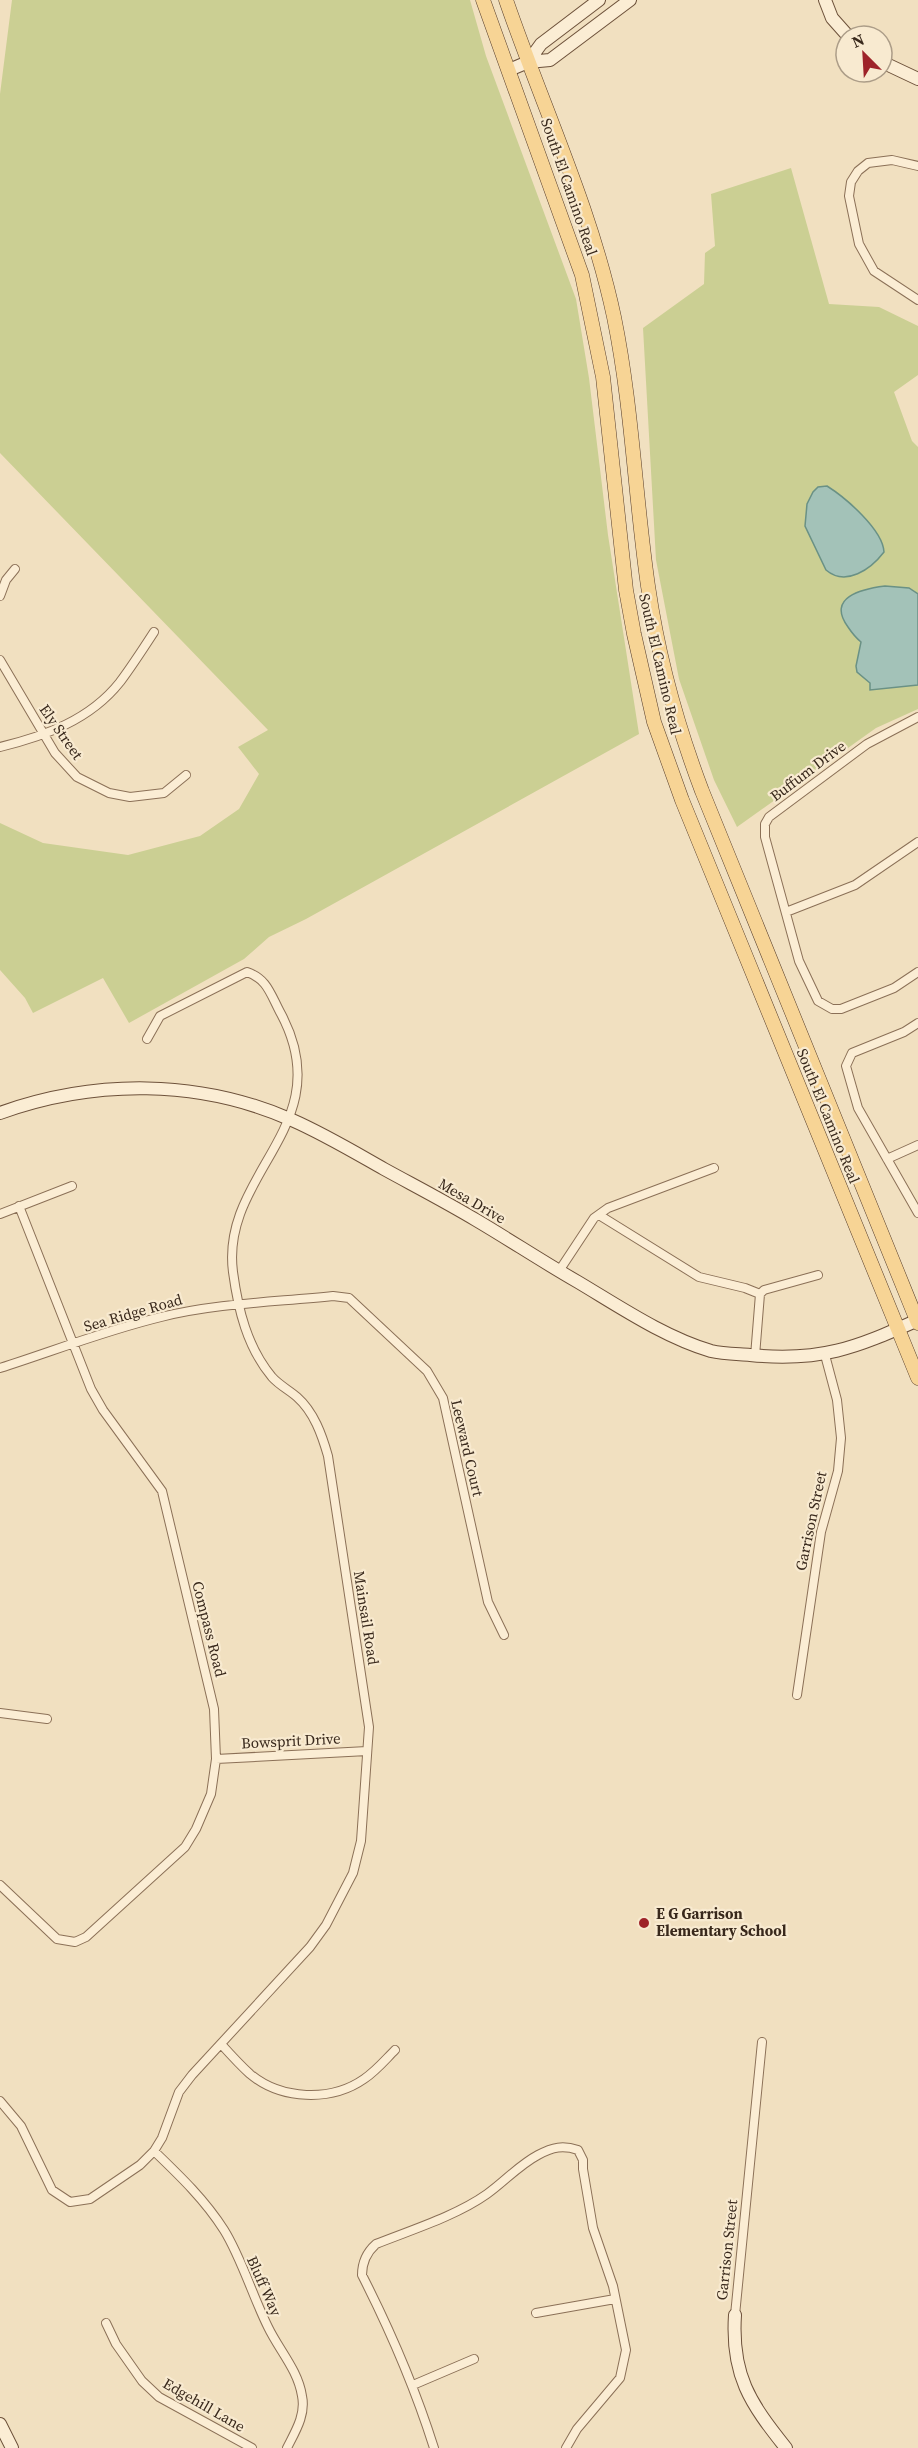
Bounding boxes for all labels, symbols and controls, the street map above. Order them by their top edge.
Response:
north arrow [834,24,894,84]
text: N [848,28,868,53]
street label: South El Camino Real [536,115,603,259]
street label: South El Camino Real [634,591,687,737]
street label: Ely Street [35,700,88,764]
street label: Buffum Drive [766,735,850,806]
street label: South El Camino Real [792,1045,865,1187]
street label: Mesa Drive [435,1173,510,1229]
street label: Sea Ridge Road [81,1288,185,1337]
street label: Leeward Court [446,1397,489,1499]
street label: Garrison Street [790,1469,831,1573]
street label: Mainsail Road [349,1569,384,1667]
street label: Compass Road [187,1579,232,1679]
street label: Bowsprit Drive [241,1727,342,1754]
place label: E G Garrison Elementary School [656,1903,787,1941]
marker: E G Garrison Elementary School [637,1916,651,1930]
street label: Garrison Street [711,2198,742,2301]
street label: Bluff Way [242,2252,287,2320]
street label: Edgehill Lane [159,2373,249,2437]

